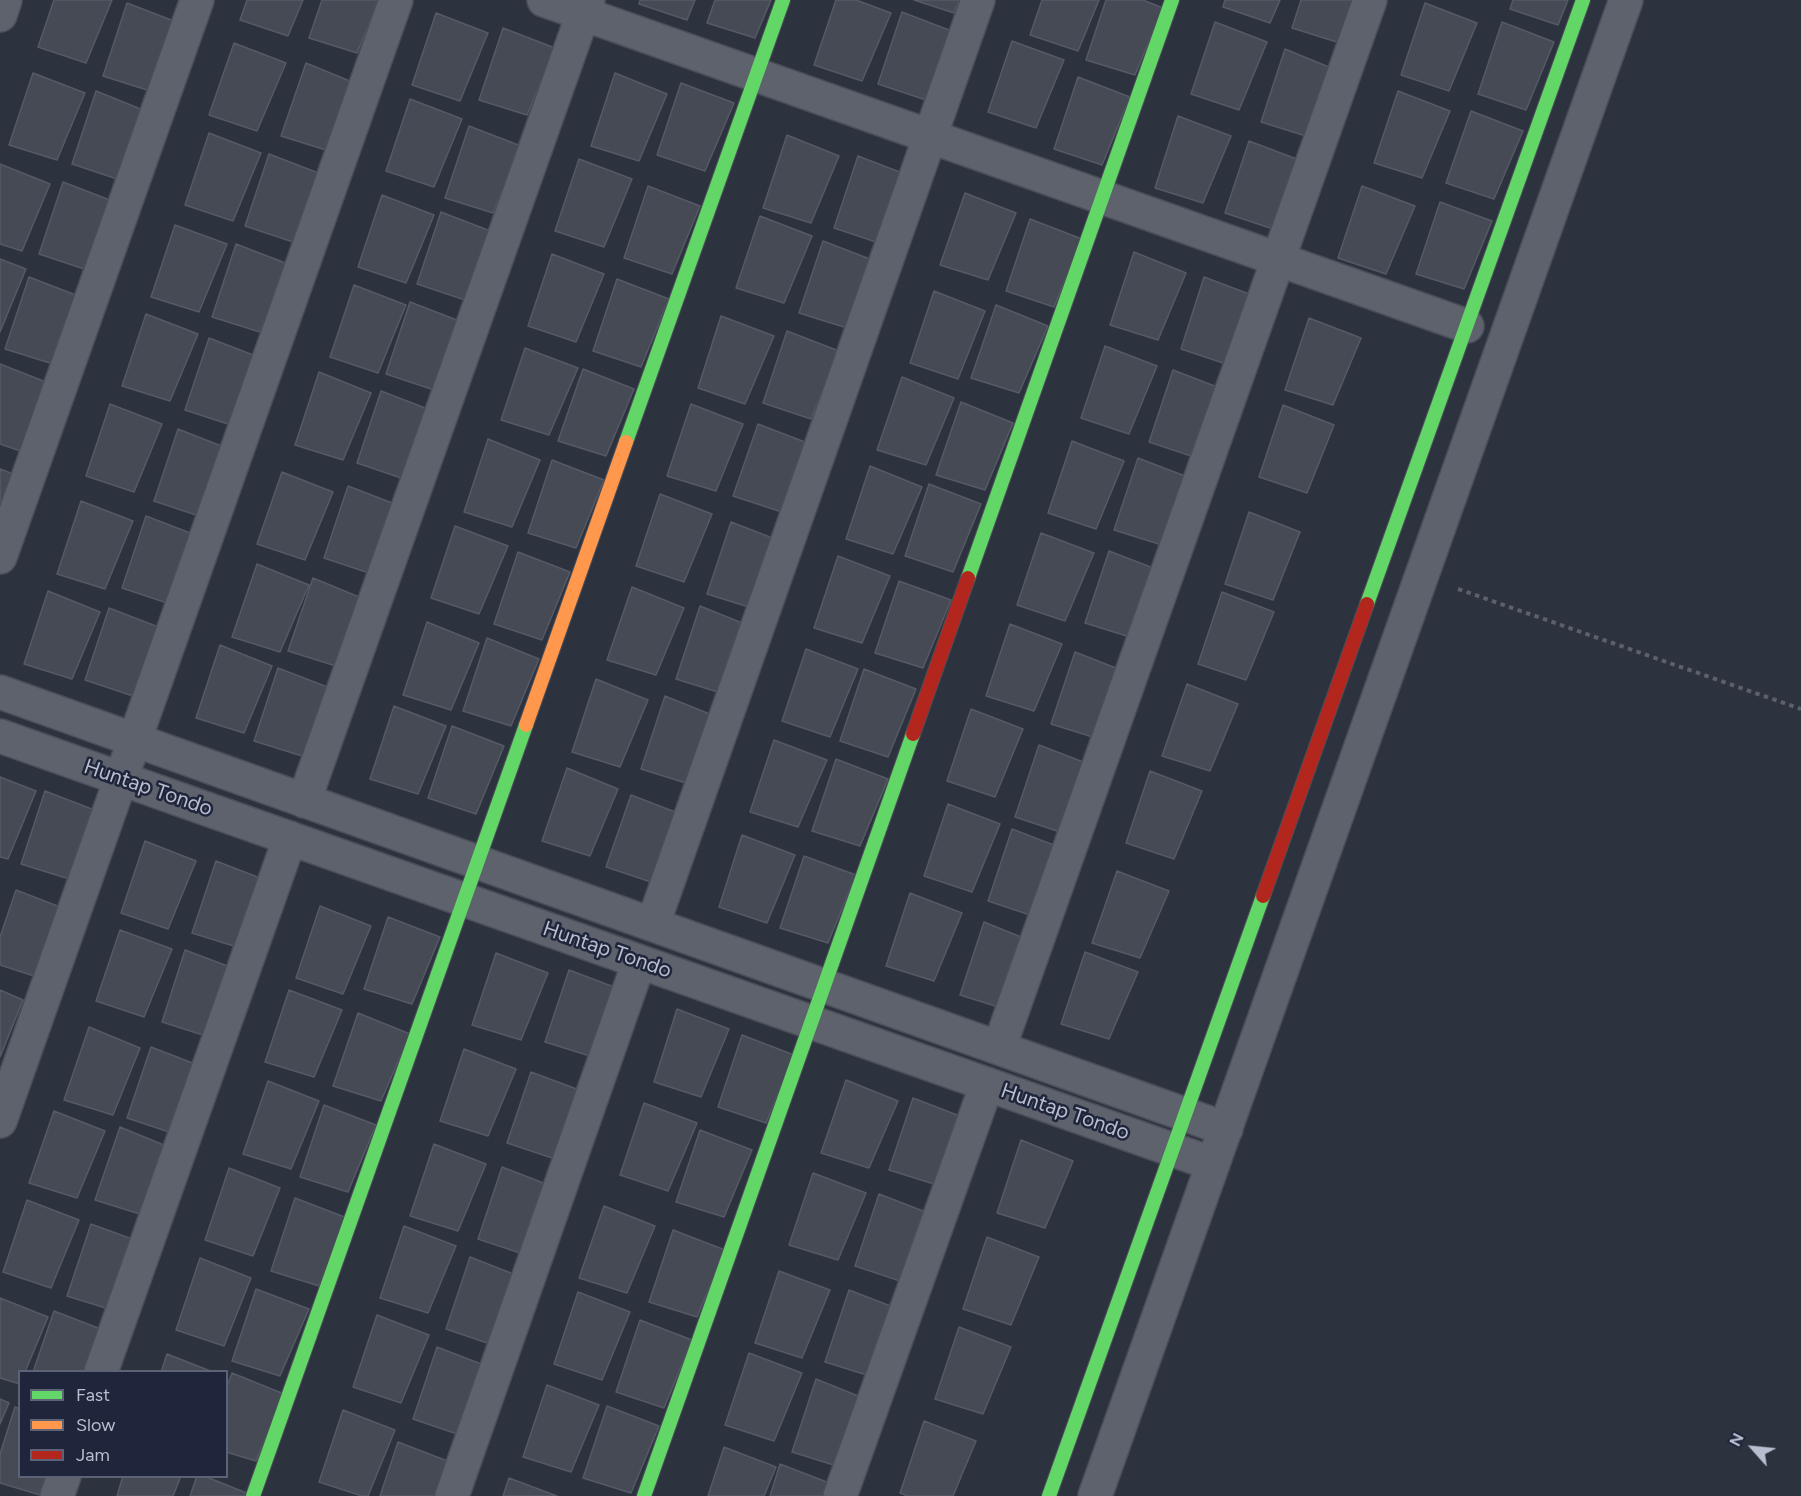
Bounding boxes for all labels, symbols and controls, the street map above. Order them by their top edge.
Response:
street label: Huntap Tondo [81,754,215,822]
street label: Huntap Tondo [540,916,674,984]
street label: Huntap Tondo [998,1078,1132,1146]
legend [18,1370,228,1478]
text: Fast [76,1384,110,1406]
text: Slow [76,1414,115,1436]
north arrow [1723,1418,1783,1478]
text: N [1725,1430,1748,1449]
text: Jam [76,1444,110,1466]

